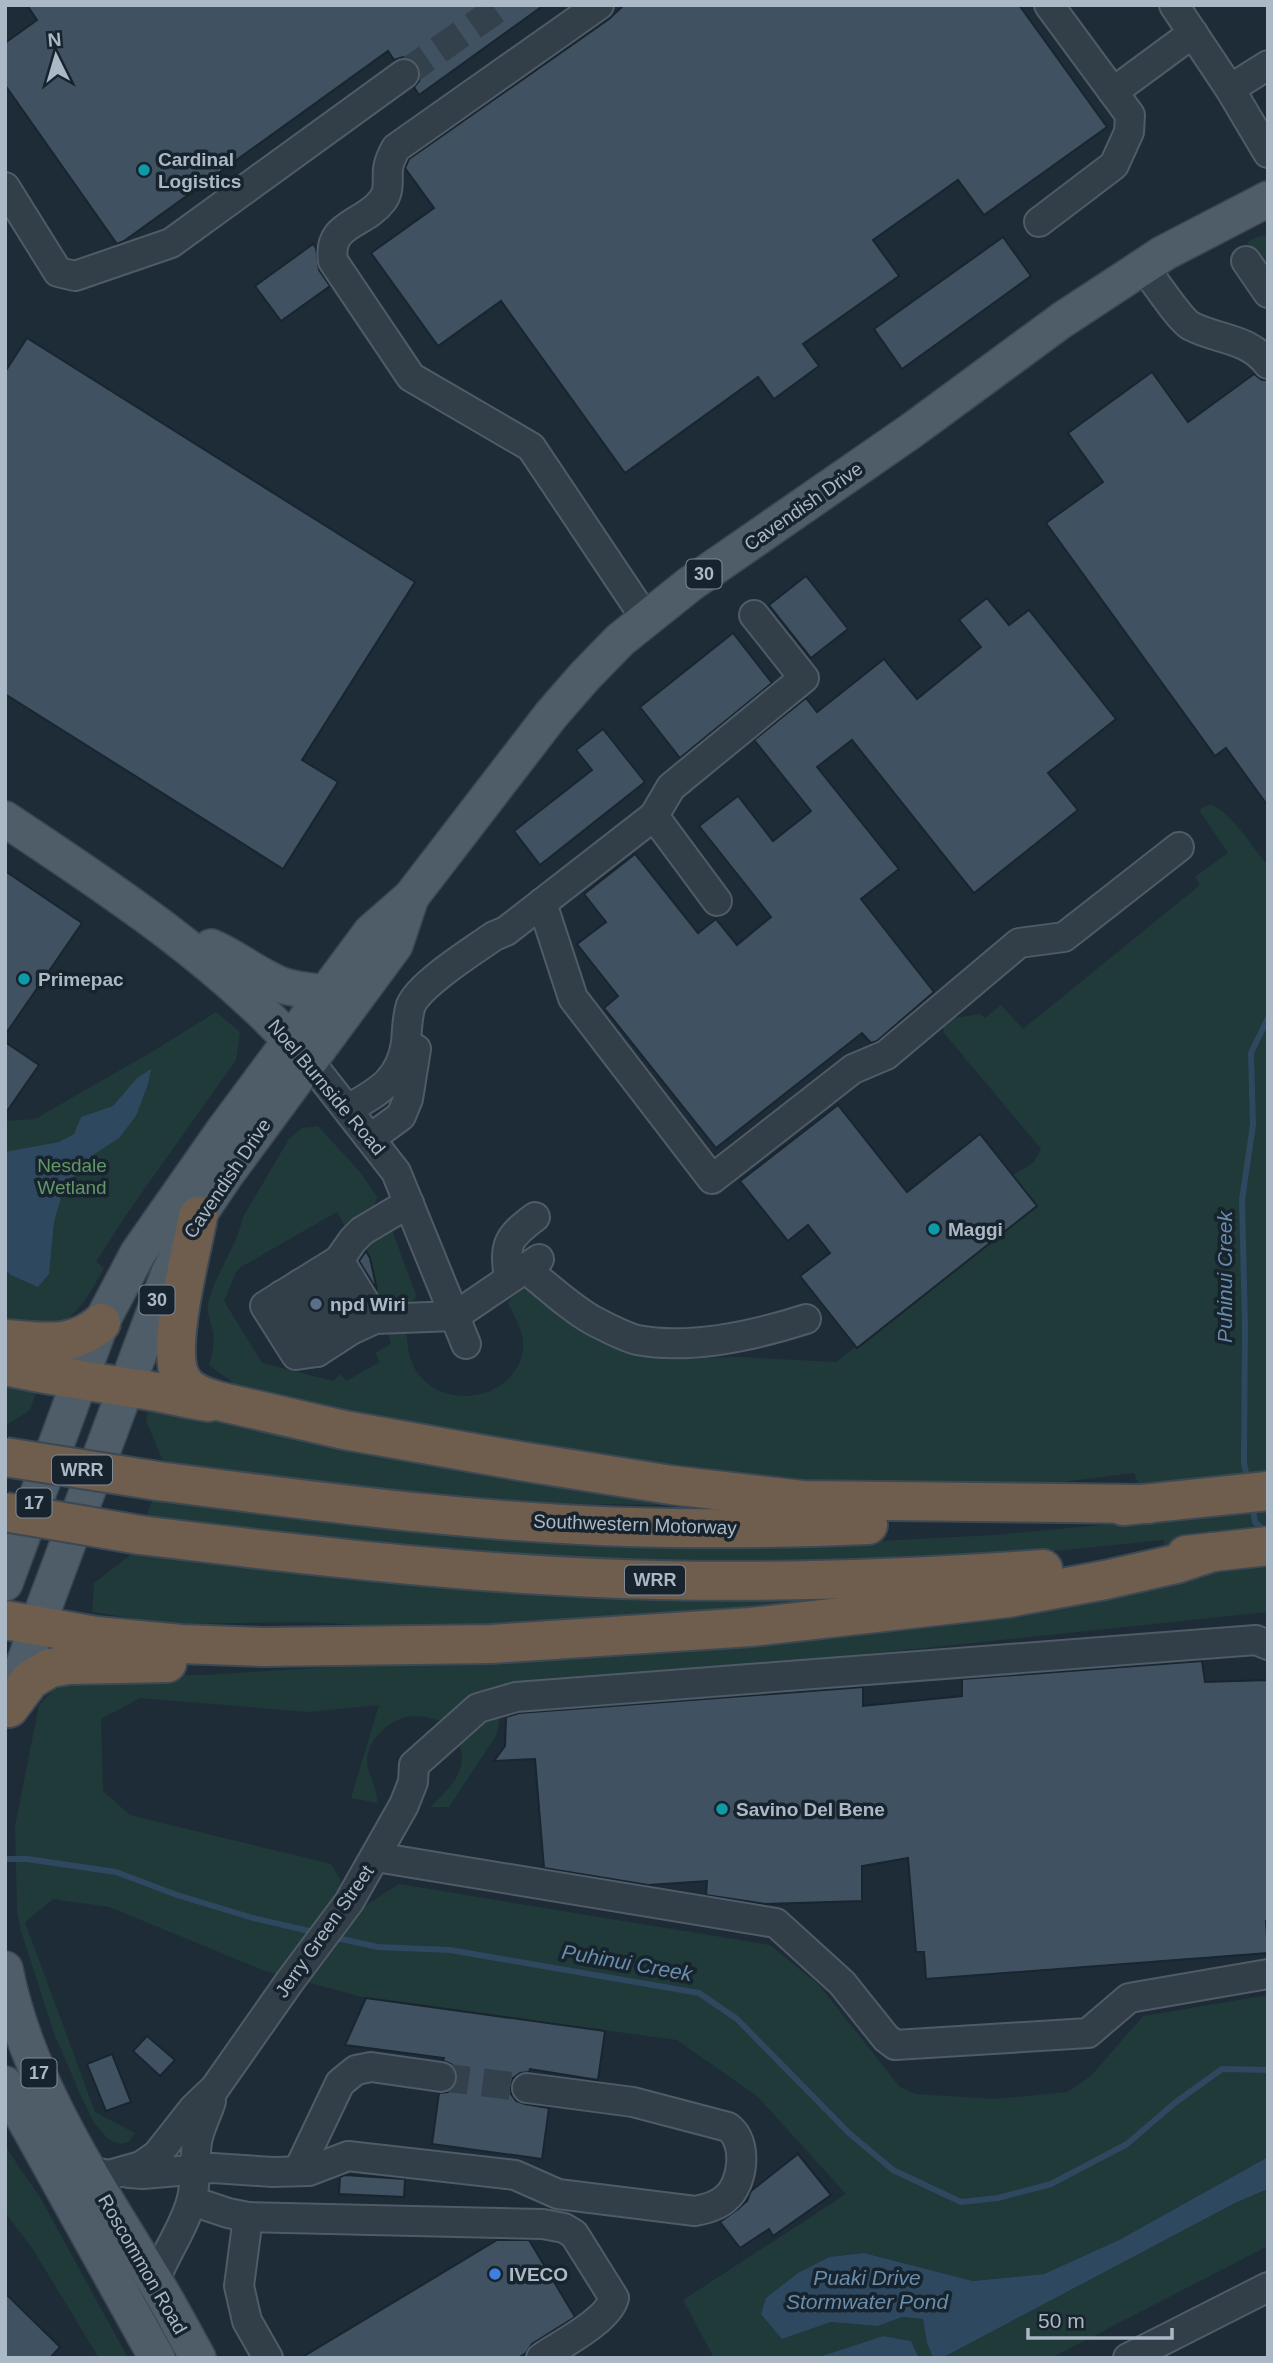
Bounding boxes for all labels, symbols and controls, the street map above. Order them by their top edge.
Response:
north arrow [21,21,91,91]
text: N [47,29,62,51]
place label: Cardinal Logistics [158,149,241,192]
marker: Cardinal Logistics [136,162,152,178]
street label: Cavendish Drive [740,458,866,555]
road number: 30 [686,560,722,588]
place label: Primepac [38,969,124,990]
marker: Primepac [16,971,32,987]
street label: Noel Burnside Road [264,1015,389,1159]
street label: Cavendish Drive [180,1115,275,1242]
park label: Nesdale Wetland [37,1155,107,1198]
water label: Puhinui Creek [1213,1210,1236,1343]
place label: Maggi [948,1219,1003,1240]
marker: Maggi [926,1221,942,1237]
road number: 30 [140,1286,174,1315]
place label: npd Wiri [330,1294,406,1315]
marker: npd Wiri [308,1296,324,1312]
road number: WRR [52,1456,112,1484]
road number: 17 [16,1488,52,1518]
street label: Southwestern Motorway [533,1510,738,1539]
road number: WRR [625,1566,685,1595]
place label: Savino Del Bene [736,1799,885,1820]
marker: Savino Del Bene [714,1801,730,1817]
street label: Jerry Green Street [271,1861,378,2001]
water label: Puhinui Creek [560,1940,696,1986]
road number: 17 [22,2059,56,2088]
street label: Roscommon Road [94,2191,191,2338]
place label: IVECO [509,2264,568,2285]
marker: IVECO [487,2266,503,2282]
water label: Puaki Drive Stormwater Pond [786,2266,949,2313]
scale bar [1028,2296,1172,2340]
text: 50 m [1038,2309,1085,2332]

